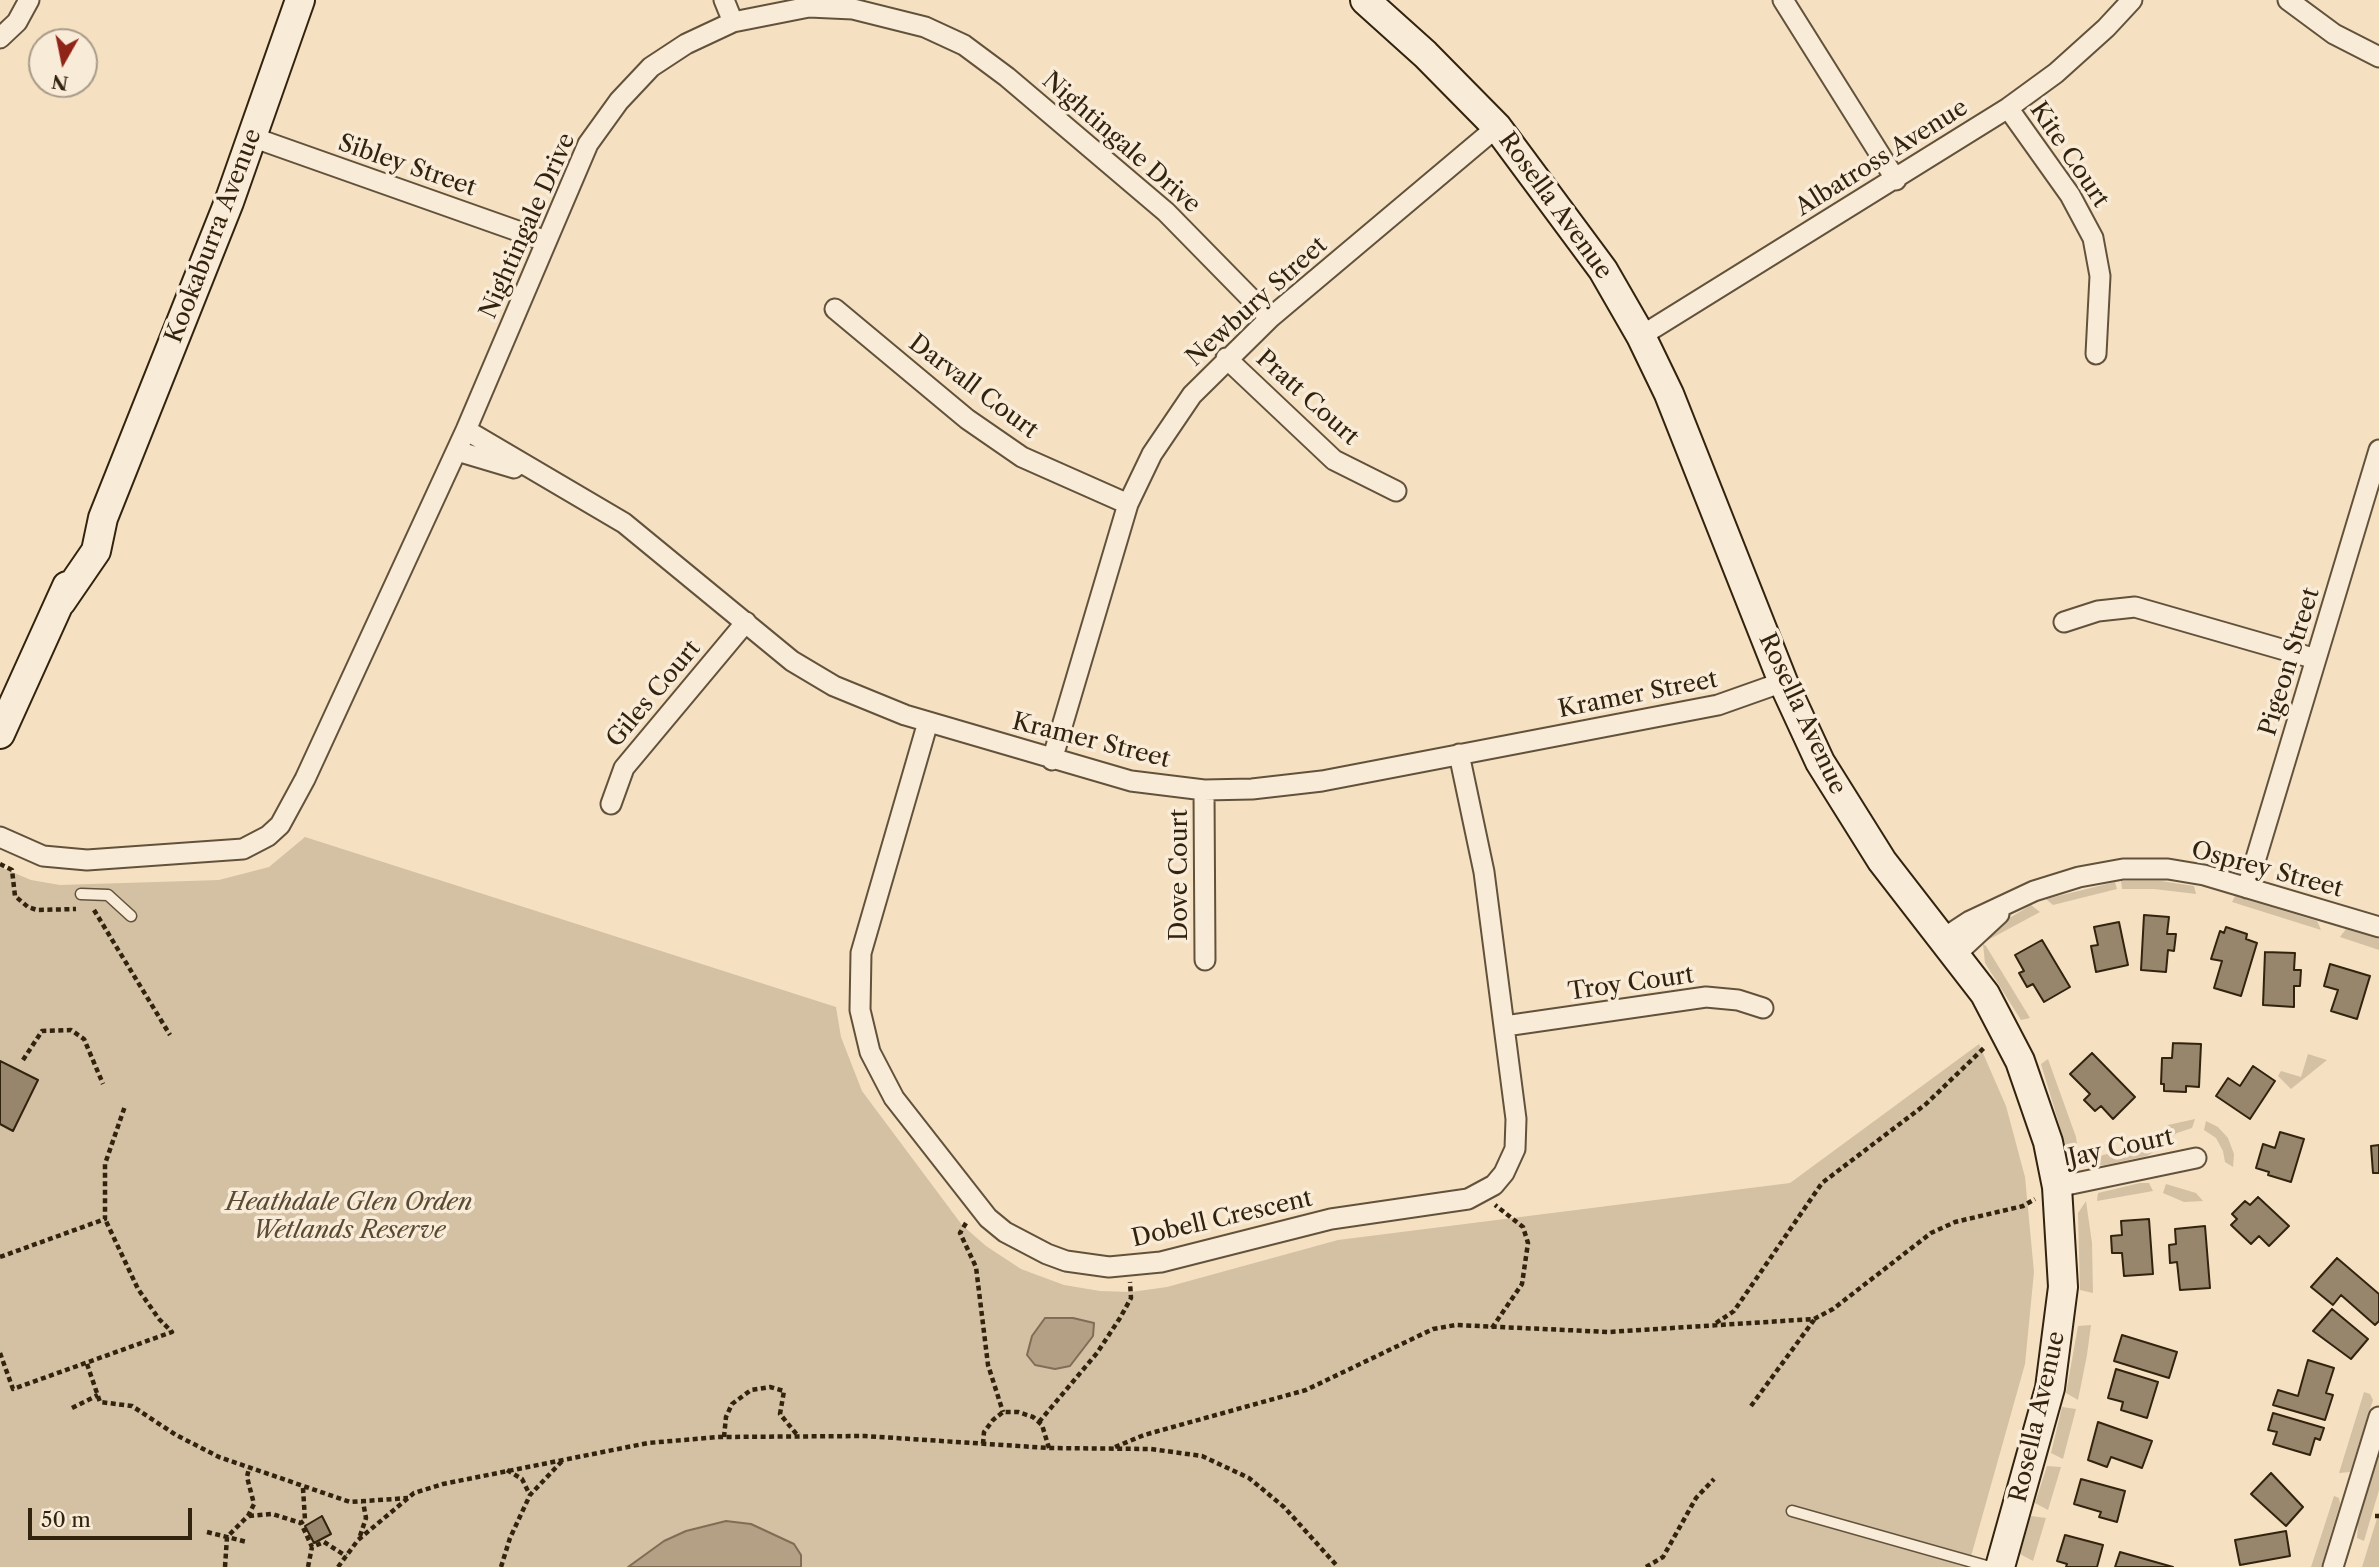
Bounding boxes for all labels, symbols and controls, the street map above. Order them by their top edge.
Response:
north arrow [28,28,98,98]
street label: Nightingale Drive [1036,67,1206,219]
text: N [50,70,70,95]
street label: Albatross Avenue [1791,93,1973,223]
street label: Kite Court [2023,97,2115,213]
street label: Kookaburra Avenue [160,125,268,347]
street label: Rosella Avenue [1492,127,1618,285]
street label: Sibley Street [334,129,480,203]
street label: Nightingale Drive [474,129,582,323]
street label: Newbury Street [1181,231,1333,373]
street label: Darvall Court [903,329,1043,445]
street label: Pratt Court [1250,344,1364,452]
street label: Pigeon Street [2254,584,2326,740]
street label: Rosella Avenue [1752,629,1852,799]
street label: Giles Court [601,635,707,753]
street label: Kramer Street [1556,665,1720,725]
street label: Kramer Street [1009,707,1173,775]
street label: Dove Court [1166,809,1194,941]
street label: Osprey Street [2188,836,2346,904]
street label: Troy Court [1566,961,1696,1007]
street label: Jay Court [2066,1123,2176,1173]
street label: Dobell Crescent [1129,1184,1315,1254]
park label: Heathdale Glen Orden Wetlands Reserve [225,1189,473,1245]
street label: Rosella Avenue [2004,1329,2072,1505]
scale bar [32,1494,196,1538]
text: 50 m [41,1507,91,1532]

